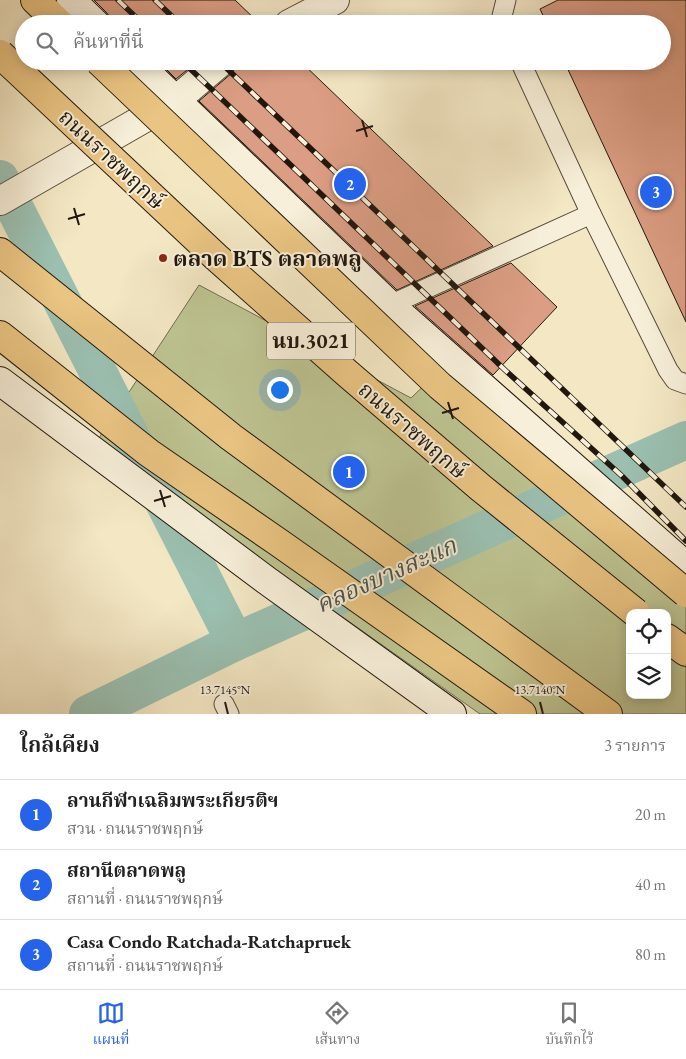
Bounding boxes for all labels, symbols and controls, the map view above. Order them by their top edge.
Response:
search box [15,15,671,70]
icon: search [33,29,61,57]
text: ค้นหาที่นี่ [73,29,144,54]
street label: ถนนราชพฤกษ์ [52,103,171,216]
pin: 2 [334,165,366,203]
pin: 3 [640,173,672,211]
place label: ตลาด BTS ตลาดพลู [173,244,362,273]
marker: ตลาด BTS ตลาดพลู [157,252,169,264]
road number: นบ.3021 [267,322,355,360]
street label: ถนนราชพฤกษ์ [352,375,473,486]
your location [267,377,293,403]
pin: 1 [333,453,365,491]
water label: คลองบางสะแก [311,529,462,619]
map controls [626,609,671,699]
button: locate [626,609,671,654]
button: layers [626,654,671,699]
text: 13.7145°N [200,682,251,698]
text: 13.7140°N [515,682,566,698]
text: ใกล้เคียง [20,731,100,758]
text: 3 รายการ [604,735,666,756]
text: ลานกีฬาเฉลิมพระเกียรติฯ [67,788,279,813]
text: 1 [32,804,40,825]
text: 20 m [635,804,666,825]
text: สวน · ถนนราชพฤกษ์ [67,818,203,839]
text: สถานีตลาดพลู [67,858,186,883]
text: 2 [32,874,40,895]
text: 40 m [635,874,666,895]
text: สถานที่ · ถนนราชพฤกษ์ [67,888,223,909]
text: Casa Condo Ratchada-Ratchapruek [67,929,351,954]
text: 3 [32,944,40,965]
text: 80 m [635,944,666,965]
text: สถานที่ · ถนนราชพฤกษ์ [67,955,223,976]
tab: แผนที่ [93,999,129,1051]
tab: เส้นทาง [315,999,360,1051]
tab: บันทึกไว้ [546,999,593,1051]

